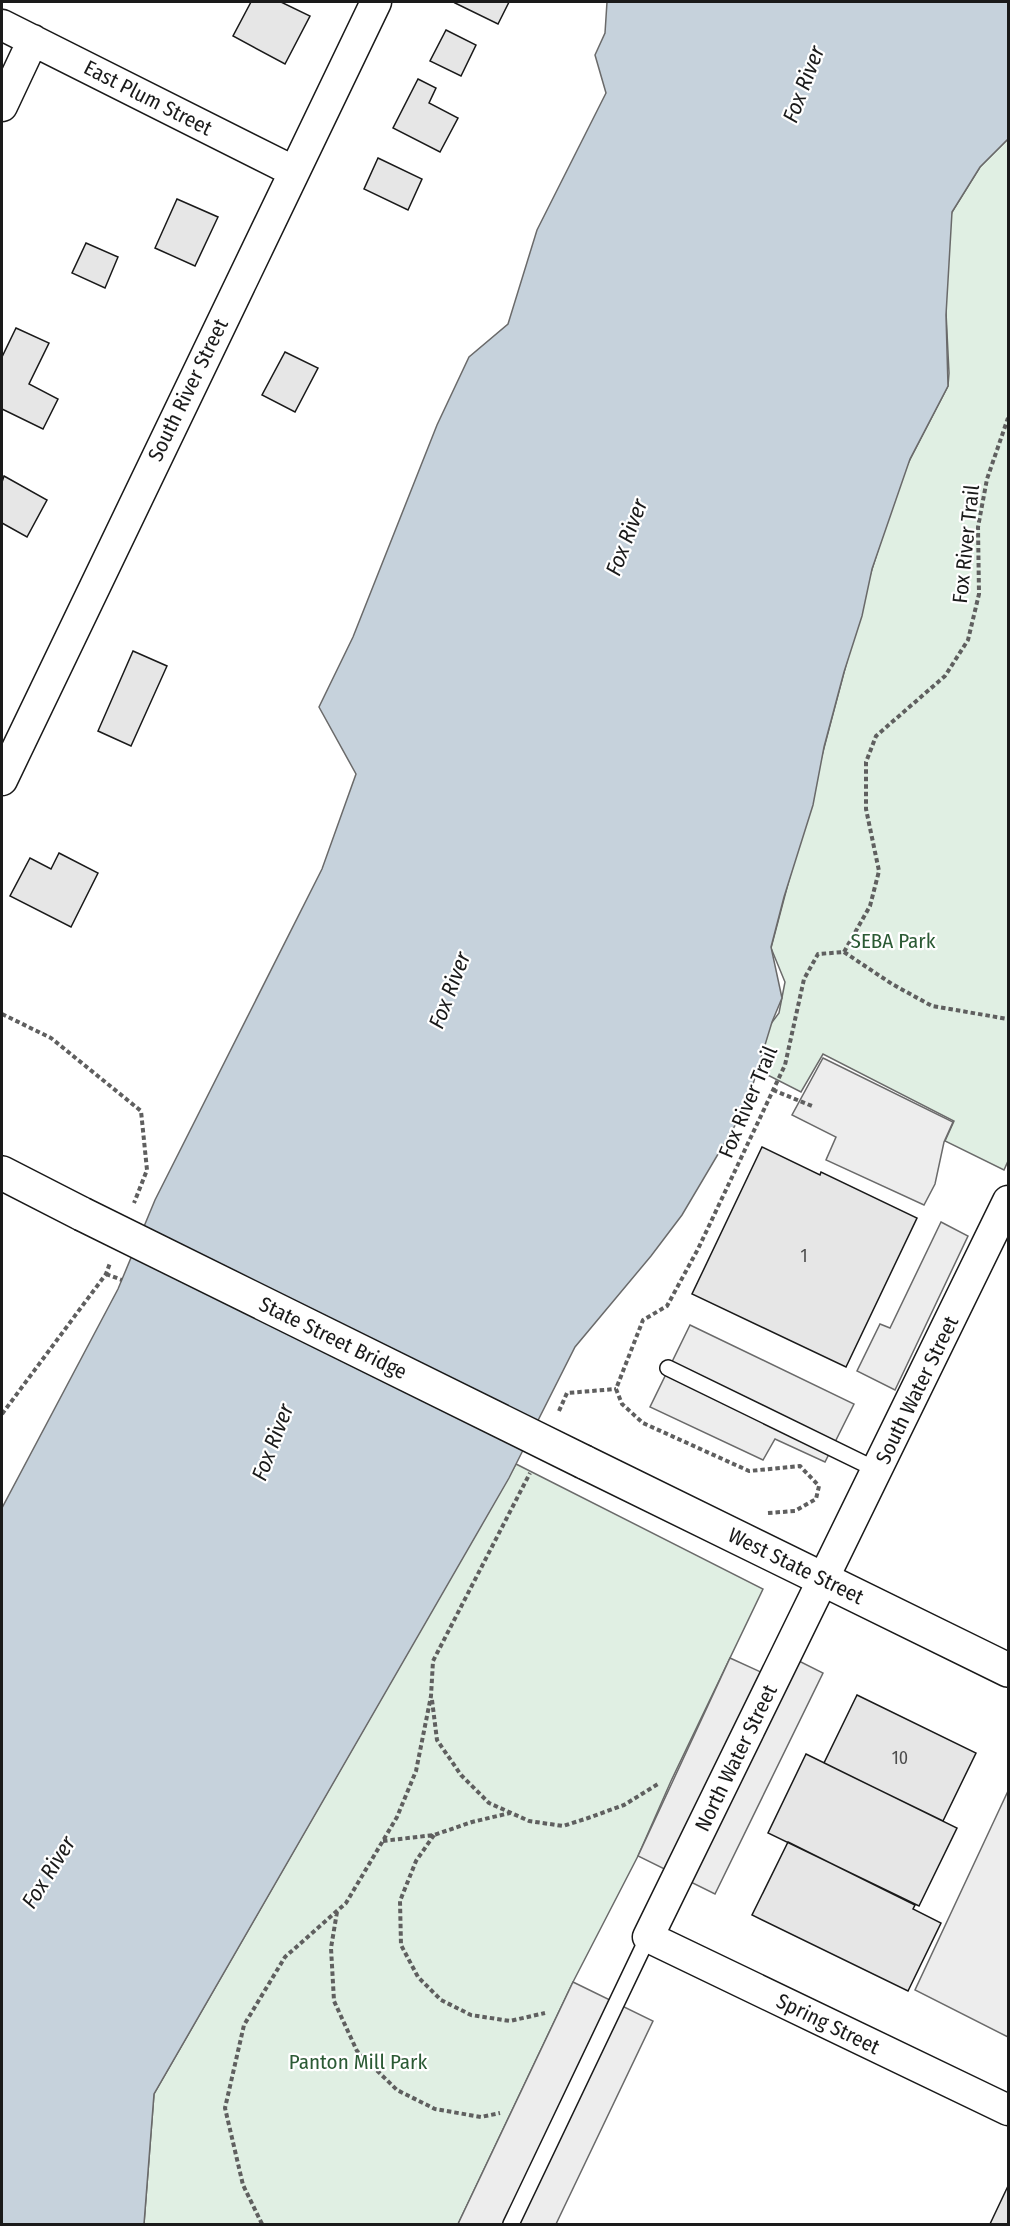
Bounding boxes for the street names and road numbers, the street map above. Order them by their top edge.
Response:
street label: East Plum Street [79,55,217,142]
street label: South River Street [142,314,234,466]
street label: Fox River Trail [947,483,985,605]
street label: Fox River Trail [713,1042,783,1162]
street label: State Street Bridge [255,1291,411,1385]
street label: South Water Street [870,1312,964,1468]
street label: West State Street [724,1522,868,1610]
street label: North Water Street [689,1680,783,1836]
street label: Spring Street [772,1988,884,2060]

